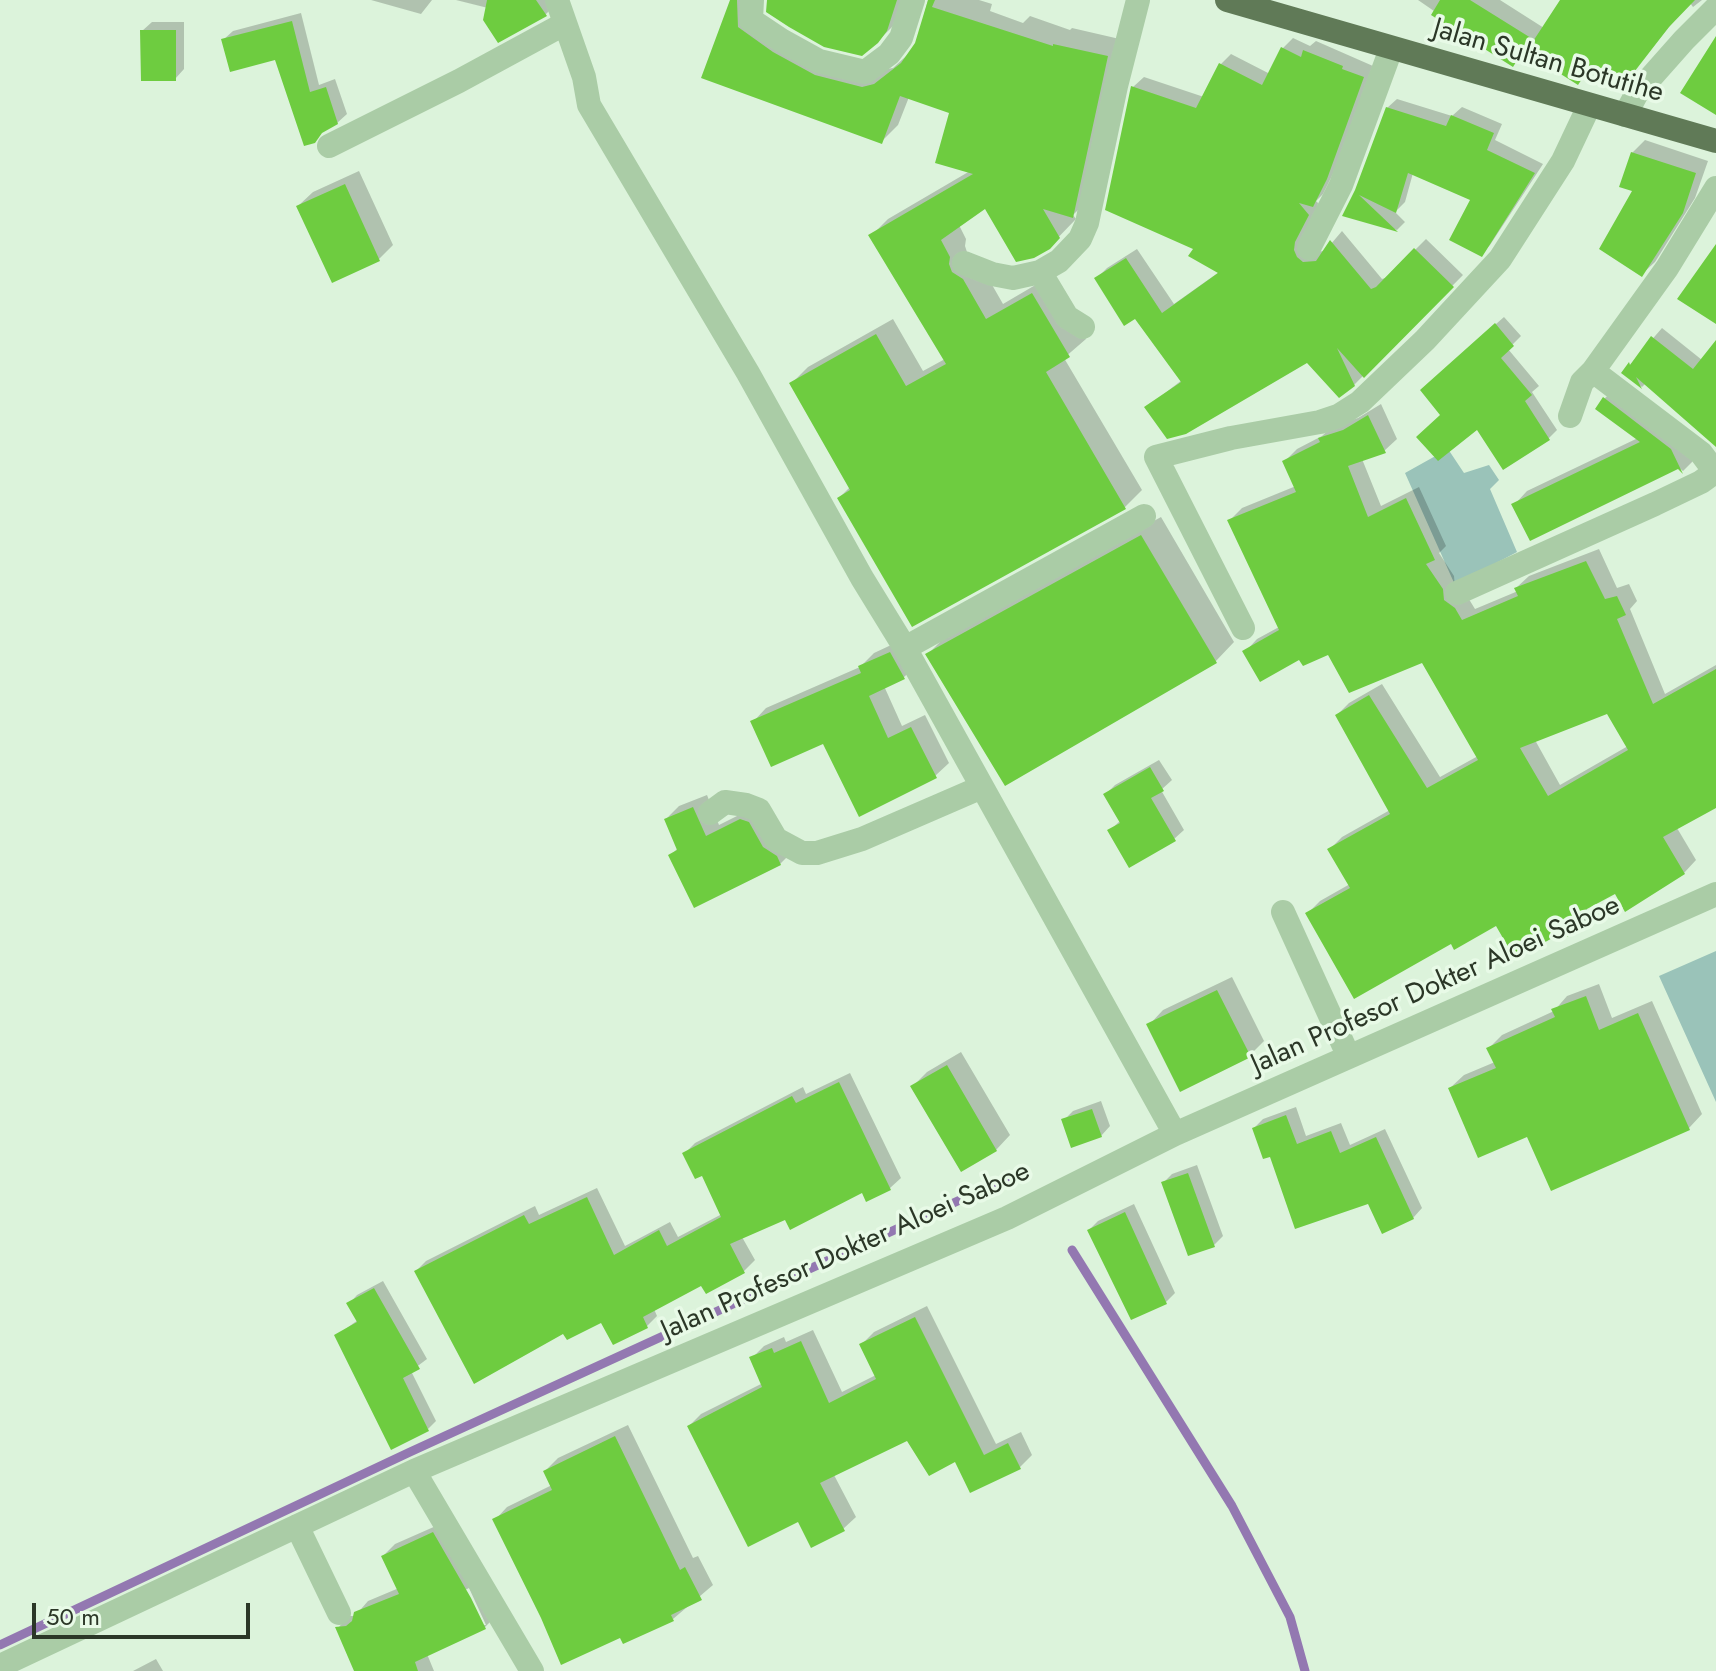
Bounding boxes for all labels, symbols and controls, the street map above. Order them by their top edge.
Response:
street label: Jalan Sultan Botutihe [1429,13,1667,111]
street label: Jalan Profesor Dokter Aloei Saboe [1246,889,1626,1083]
street label: Jalan Profesor Dokter Aloei Saboe [656,1155,1036,1349]
scale bar [36,1587,254,1637]
text: 50 m [46,1599,100,1634]

